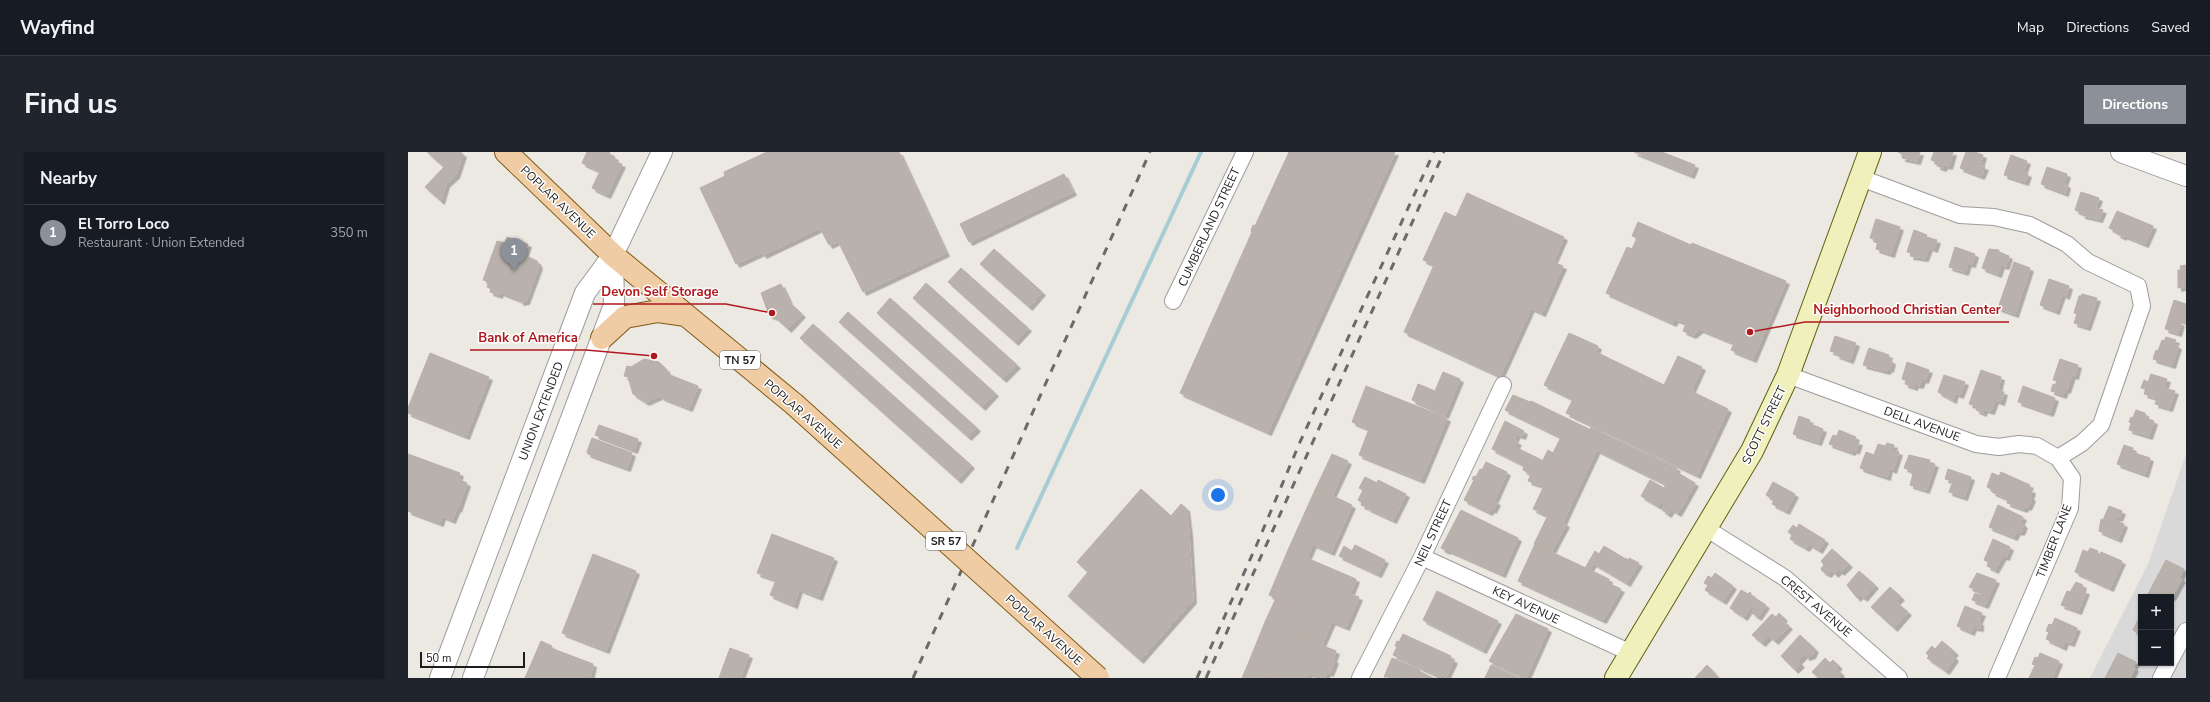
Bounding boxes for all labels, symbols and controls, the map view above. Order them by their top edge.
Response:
text: Wayfind [20,15,95,41]
text: Map [2017,18,2044,37]
text: Directions [2066,18,2129,37]
text: Saved [2151,18,2190,37]
text: Find us [24,85,118,123]
button: Directions [2084,85,2186,124]
street label: POPLAR AVENUE [517,162,599,242]
street label: CUMBERLAND STREET [1174,164,1244,289]
text: Nearby [40,167,97,190]
text: El Torro Loco [78,214,169,234]
text: 1 [49,224,57,242]
text: 350 m [330,224,368,242]
text: Restaurant · Union Extended [78,234,245,252]
pin: 1 [501,238,527,271]
callout: Devon Self Storage [593,279,726,304]
text: Devon Self Storage [601,283,719,301]
callout: Neighborhood Christian Center [1805,297,2009,322]
text: Neighborhood Christian Center [1813,301,2002,319]
callout: Bank of America [470,325,586,350]
text: Bank of America [478,329,578,347]
road number: TN 57 [720,351,760,369]
street label: UNION EXTENDED [515,359,567,463]
street label: POPLAR AVENUE [761,376,845,452]
street label: SCOTT STREET [1738,383,1790,467]
street label: DELL AVENUE [1882,403,1962,445]
your location [1208,485,1228,505]
street label: NEIL STREET [1411,496,1456,569]
street label: TIMBER LANE [2033,502,2075,580]
road number: SR 57 [926,532,966,550]
street label: CREST AVENUE [1777,571,1855,641]
street label: KEY AVENUE [1490,582,1562,628]
street label: POPLAR AVENUE [1002,591,1086,669]
map controls [2138,594,2174,666]
button: + [2138,594,2174,630]
button: − [2138,630,2174,666]
scale bar [420,650,525,669]
text: 50 m [426,651,451,666]

